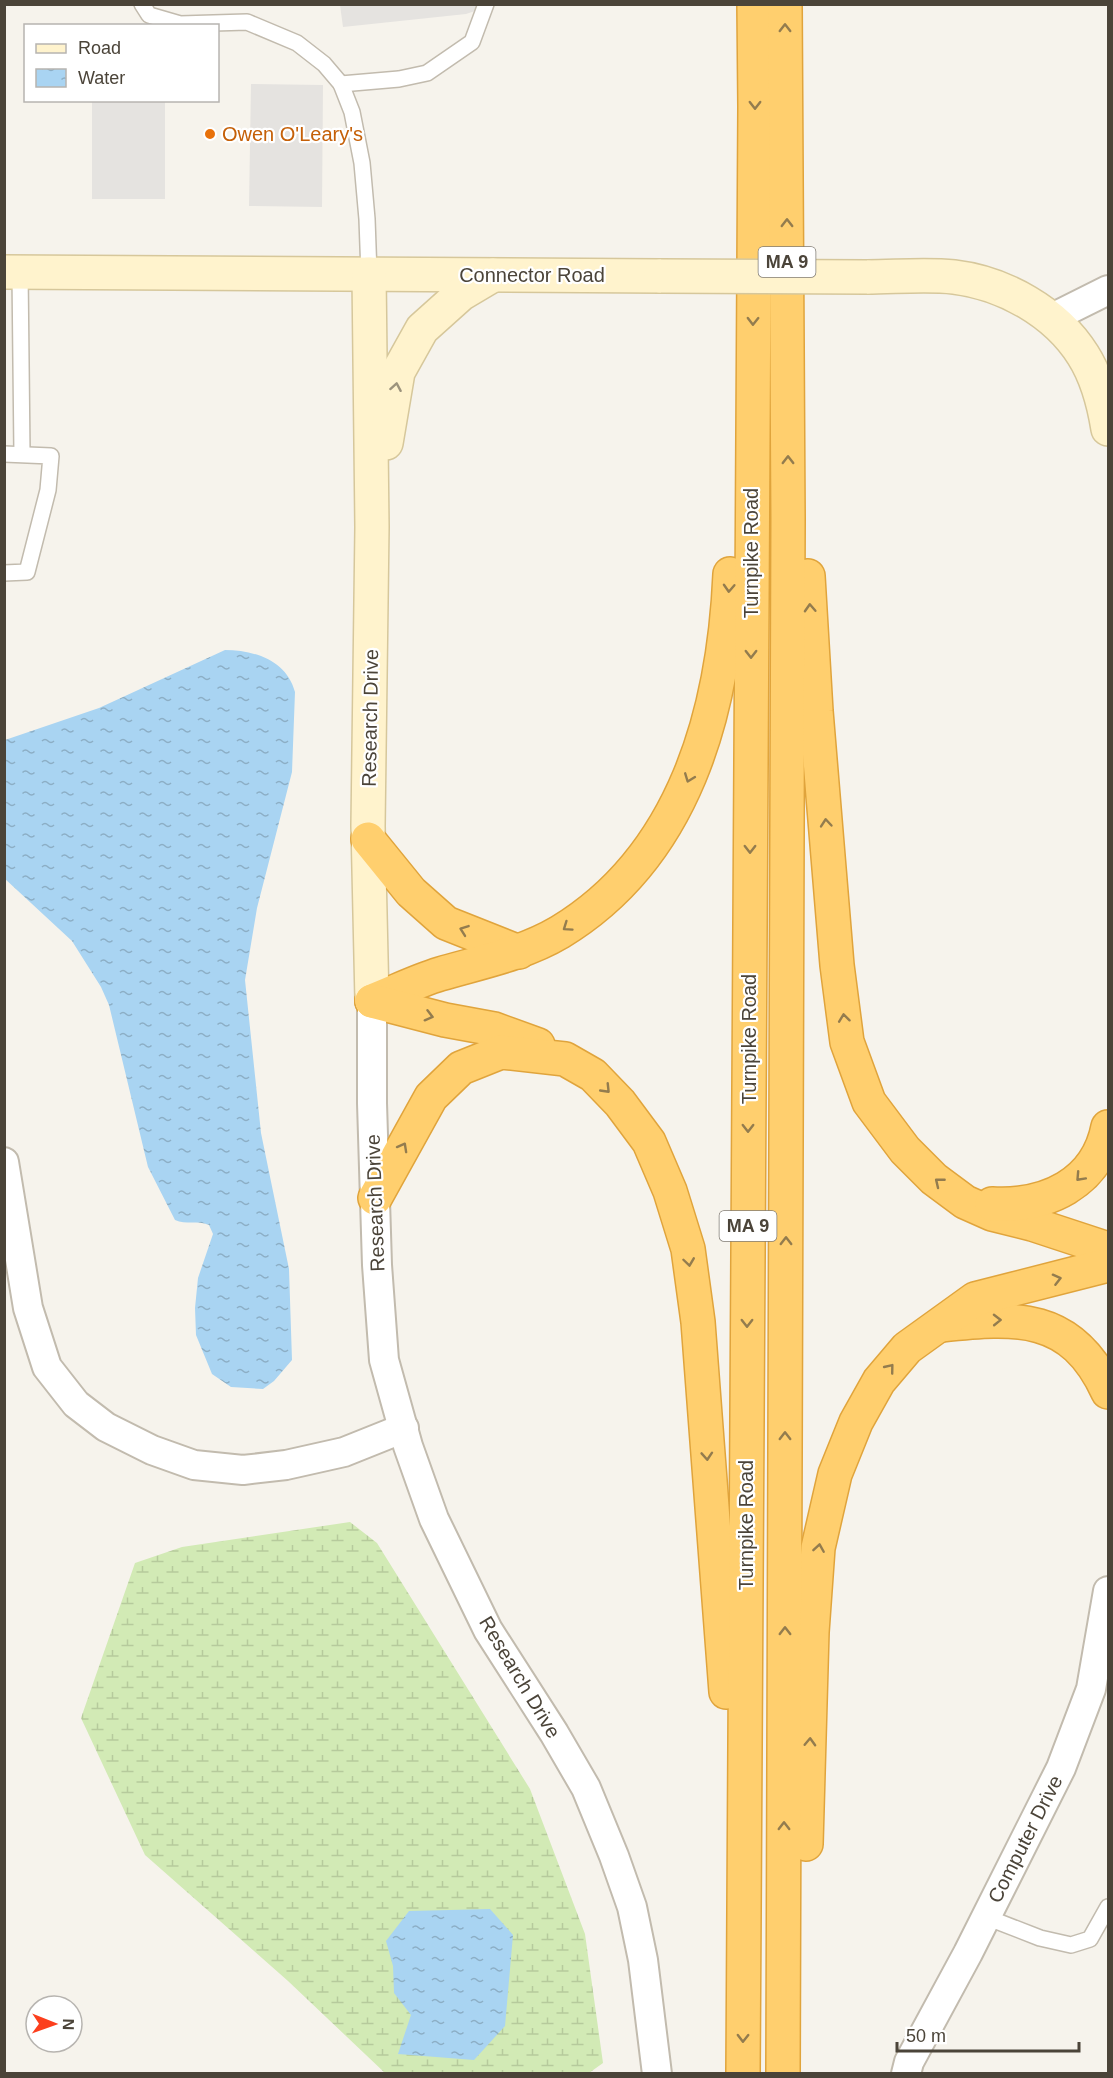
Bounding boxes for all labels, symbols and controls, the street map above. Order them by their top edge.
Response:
legend [24,24,219,102]
one-way arrow [779,24,791,33]
text: Road [78,38,121,58]
text: Water [78,68,125,88]
one-way arrow [749,100,761,109]
place label: Owen O'Leary's [222,123,363,145]
marker: Owen O'Leary's [203,127,217,141]
one-way arrow [780,219,793,228]
road number: MA 9 [758,247,816,277]
street label: Connector Road [459,264,605,286]
one-way arrow [747,316,759,325]
one-way arrow [389,382,401,391]
one-way arrow [782,456,794,465]
street label: Turnpike Road [740,488,762,618]
one-way arrow [723,584,736,593]
one-way arrow [804,604,817,613]
street label: Research Drive [358,649,382,787]
one-way arrow [745,650,757,659]
one-way arrow [684,772,696,783]
one-way arrow [820,819,833,828]
one-way arrow [744,845,756,854]
one-way arrow [563,920,574,931]
one-way arrow [460,925,470,938]
street label: Turnpike Road [738,974,760,1104]
one-way arrow [424,1008,434,1021]
one-way arrow [839,1013,851,1022]
one-way arrow [599,1081,610,1092]
one-way arrow [742,1124,754,1133]
street label: Research Drive [362,1134,388,1272]
one-way arrow [396,1143,407,1153]
one-way arrow [1076,1170,1087,1180]
one-way arrow [935,1178,946,1189]
road number: MA 9 [720,1211,777,1241]
one-way arrow [780,1237,792,1246]
one-way arrow [683,1257,695,1266]
one-way arrow [1052,1274,1062,1287]
one-way arrow [993,1314,1002,1327]
one-way arrow [741,1319,753,1328]
one-way arrow [882,1364,893,1375]
one-way arrow [779,1432,791,1441]
one-way arrow [701,1451,714,1460]
street label: Turnpike Road [735,1460,757,1590]
one-way arrow [813,1543,825,1552]
street label: Research Drive [475,1612,565,1742]
one-way arrow [779,1627,791,1636]
one-way arrow [803,1738,816,1747]
street label: Computer Drive [983,1772,1067,1906]
one-way arrow [778,1822,790,1831]
north arrow [24,1994,84,2054]
scale bar [897,2015,1078,2053]
text: N [60,2018,77,2030]
text: 50 m [906,2026,946,2046]
one-way arrow [737,2034,750,2043]

